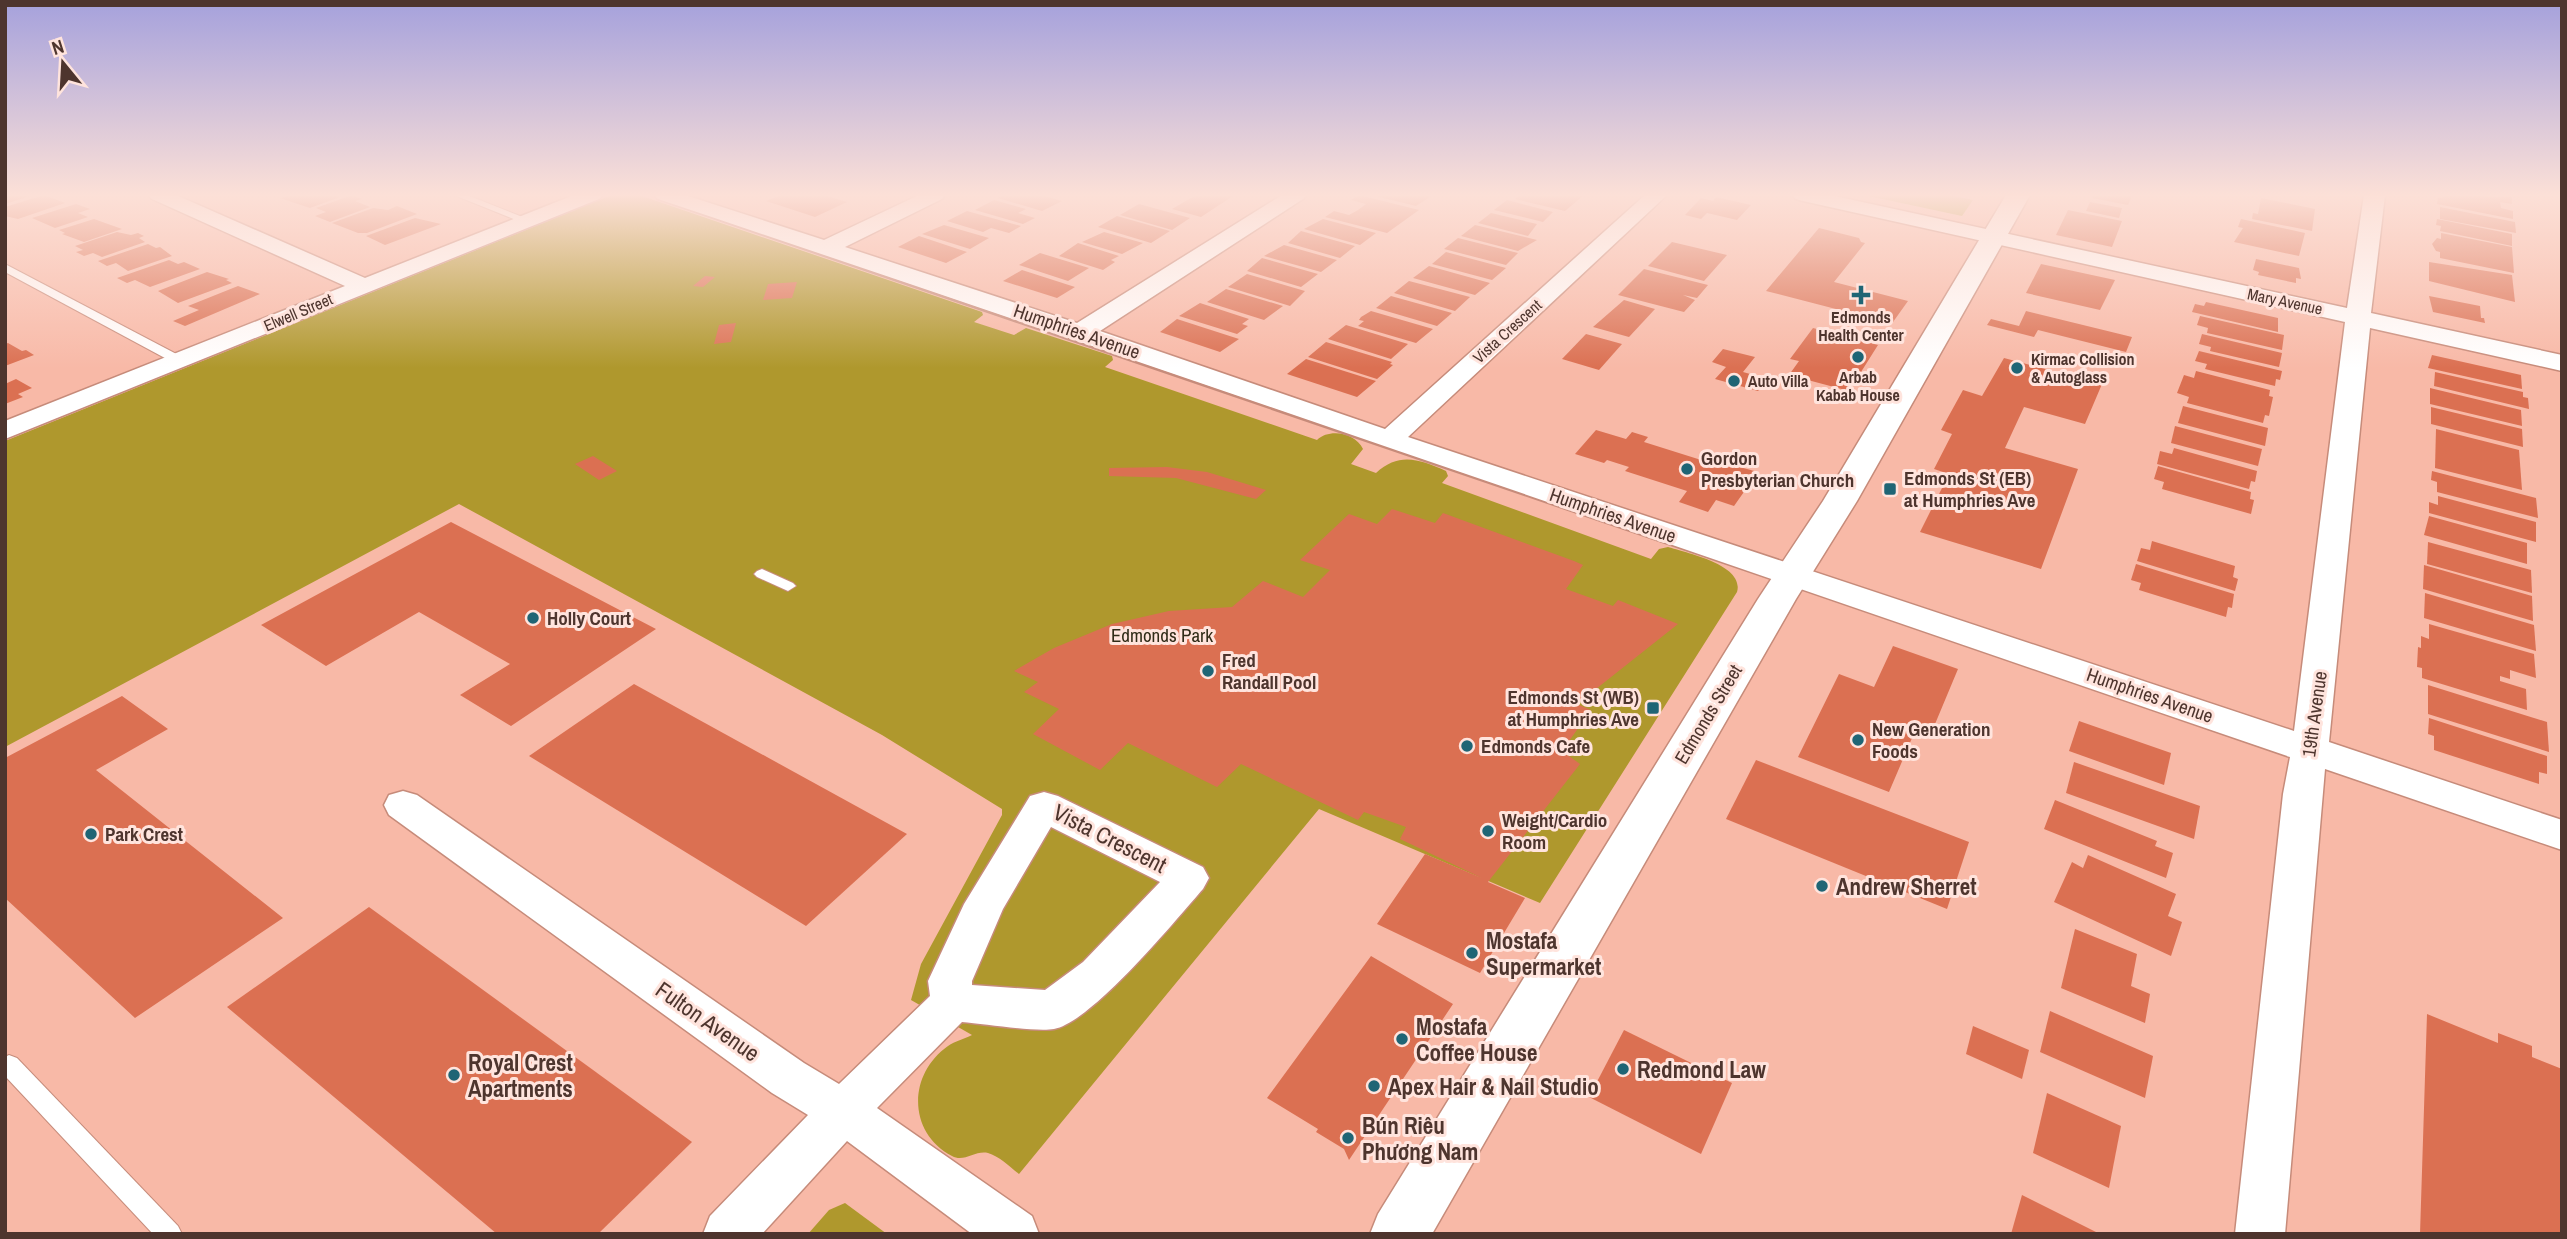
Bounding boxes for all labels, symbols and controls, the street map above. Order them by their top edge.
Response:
north arrow [28,28,98,98]
text: N [48,33,67,61]
street label: Mary Avenue [2245,282,2325,320]
marker: Edmonds Health Center [1851,285,1871,305]
street label: Elwell Street [260,287,336,336]
street label: Vista Crescent [1468,294,1547,368]
street label: Humphries Avenue [1010,297,1144,365]
place label: Edmonds Health Center [1818,306,1905,346]
place label: Kirmac Collision & Autoglass [2031,348,2135,388]
marker: Arbab Kabab House [1850,349,1866,365]
marker: Kirmac Collision & Autoglass [2009,360,2025,376]
place label: Arbab Kabab House [1816,366,1900,406]
place label: Auto Villa [1748,370,1809,392]
marker: Auto Villa [1726,373,1742,389]
place label: Gordon Presbyterian Church [1701,445,1854,493]
marker: Gordon Presbyterian Church [1679,461,1695,477]
place label: Edmonds St (EB) at Humphries Ave [1904,465,2036,513]
street label: Humphries Avenue [1546,481,1680,549]
marker: Edmonds St (EB) at Humphries Ave [1882,481,1898,497]
place label: Holly Court [547,605,631,631]
marker: Holly Court [525,610,541,626]
park label: Edmonds Park [1111,622,1213,648]
place label: Fred Randall Pool [1222,647,1316,695]
street label: Edmonds Street [1668,659,1748,769]
street label: Humphries Avenue [2083,661,2217,729]
marker: Fred Randall Pool [1200,663,1216,679]
street label: 19th Avenue [2295,669,2333,759]
place label: Edmonds St (WB) at Humphries Ave [1507,684,1639,732]
marker: Edmonds St (WB) at Humphries Ave [1645,700,1661,716]
place label: New Generation Foods [1872,716,1991,764]
marker: New Generation Foods [1850,732,1866,748]
place label: Edmonds Cafe [1481,733,1590,759]
marker: Edmonds Cafe [1459,738,1475,754]
street label: Vista Crescent [1048,796,1172,880]
place label: Weight/Cardio Room [1502,807,1607,855]
place label: Park Crest [105,821,183,847]
marker: Weight/Cardio Room [1480,823,1496,839]
marker: Park Crest [83,826,99,842]
place label: Andrew Sherret [1836,871,1976,902]
marker: Andrew Sherret [1814,878,1830,894]
place label: Mostafa Supermarket [1486,925,1601,982]
marker: Mostafa Supermarket [1464,945,1480,961]
street label: Fulton Avenue [650,974,766,1068]
place label: Mostafa Coffee House [1416,1011,1538,1068]
marker: Mostafa Coffee House [1394,1031,1410,1047]
place label: Royal Crest Apartments [468,1047,573,1104]
place label: Redmond Law [1637,1054,1766,1085]
marker: Redmond Law [1615,1061,1631,1077]
marker: Royal Crest Apartments [446,1067,462,1083]
place label: Apex Hair & Nail Studio [1388,1071,1599,1102]
marker: Apex Hair & Nail Studio [1366,1078,1382,1094]
place label: Bún Riêu Phương Nam [1362,1110,1478,1167]
marker: Bún Riêu Phương Nam [1340,1130,1356,1146]

